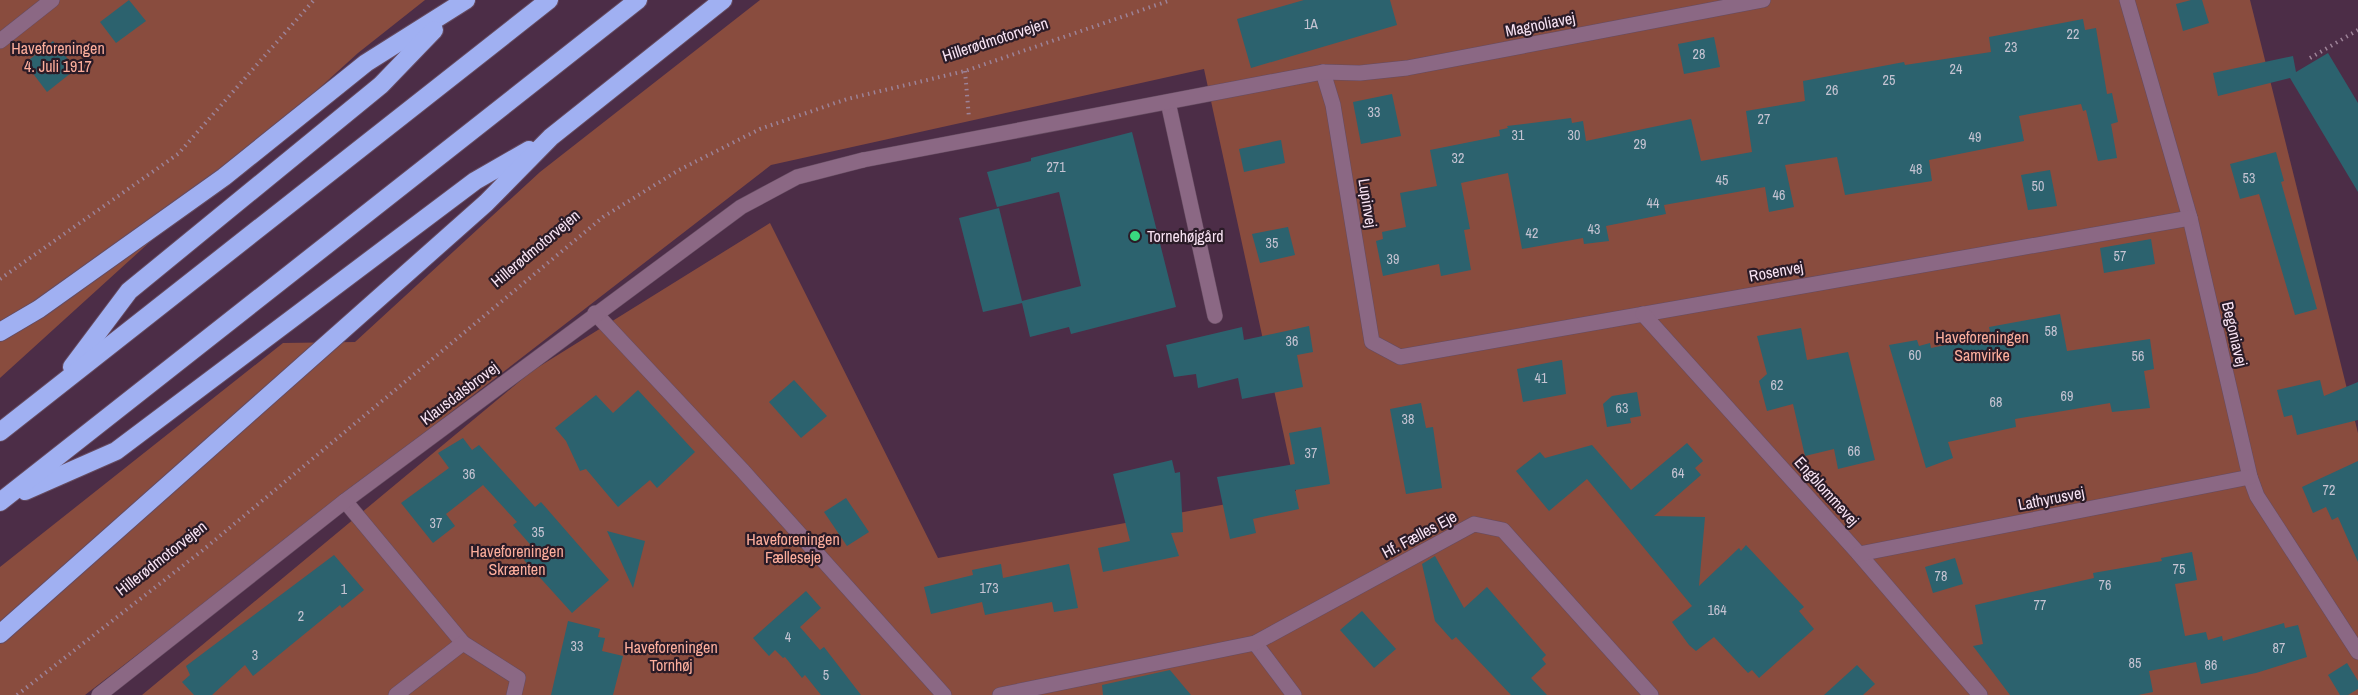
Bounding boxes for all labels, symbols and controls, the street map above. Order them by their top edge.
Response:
street label: Magnoliavej [1503,6,1577,42]
street label: Hillerødmotorvejen [939,12,1051,66]
house number: 1A [1304,15,1318,33]
house number: 22 [2067,25,2079,43]
park label: Haveforeningen 4. Juli 1917 [11,37,105,77]
house number: 23 [2005,38,2017,56]
house number: 28 [1693,45,1705,63]
house number: 24 [1950,60,1963,78]
house number: 25 [1883,71,1895,89]
house number: 26 [1826,81,1838,99]
house number: 33 [1368,103,1380,121]
house number: 27 [1758,110,1770,128]
house number: 31 [1512,126,1525,144]
house number: 30 [1568,126,1580,144]
house number: 49 [1969,128,1981,146]
house number: 29 [1634,135,1646,153]
house number: 32 [1452,149,1464,167]
house number: 271 [1046,158,1066,176]
house number: 48 [1910,160,1922,178]
house number: 53 [2243,169,2255,187]
house number: 45 [1716,171,1728,189]
street label: Lupinvej [1353,177,1383,229]
house number: 50 [2032,177,2044,195]
house number: 46 [1773,186,1785,204]
house number: 44 [1647,194,1660,212]
street label: Hillerødmotorvejen [486,204,584,292]
house number: 43 [1588,220,1600,238]
house number: 42 [1526,224,1538,242]
place label: Tornehøjgård [1147,225,1224,247]
marker: Tornehøjgård [1128,229,1142,243]
house number: 35 [1266,234,1278,252]
house number: 57 [2114,247,2126,265]
house number: 39 [1387,250,1399,268]
street label: Rosenvej [1747,255,1805,287]
street label: Begoniavej [2217,300,2253,369]
house number: 58 [2045,322,2057,340]
park label: Haveforeningen Samvirke [1935,326,2029,366]
house number: 36 [1286,332,1298,350]
house number: 60 [1909,346,1921,364]
house number: 56 [2132,347,2144,365]
street label: Klausdalsbrovej [415,356,503,430]
house number: 41 [1535,369,1548,387]
house number: 62 [1771,376,1783,394]
house number: 69 [2061,387,2073,405]
house number: 68 [1990,393,2002,411]
house number: 63 [1616,399,1628,417]
house number: 38 [1402,410,1414,428]
house number: 66 [1848,442,1860,460]
house number: 37 [1305,444,1317,462]
street label: Engblommevej [1790,451,1864,531]
house number: 64 [1672,464,1685,482]
house number: 36 [463,465,475,483]
street label: Lathyrusvej [2016,481,2086,515]
house number: 72 [2323,481,2335,499]
street label: Hf. Fælles Eje [1378,505,1460,563]
house number: 37 [430,514,442,532]
street label: Hillerødmotorvejen [111,515,211,601]
house number: 35 [532,523,544,541]
park label: Haveforeningen Fælleseje [746,528,840,568]
park label: Haveforeningen Skrænten [470,540,564,580]
house number: 75 [2173,560,2185,578]
house number: 78 [1935,567,1947,585]
house number: 76 [2099,576,2111,594]
house number: 173 [979,579,999,597]
house number: 1 [341,580,348,598]
house number: 77 [2034,596,2046,614]
house number: 164 [1707,601,1727,619]
house number: 2 [298,607,304,625]
house number: 4 [785,628,792,646]
park label: Haveforeningen Tornhøj [624,636,718,676]
house number: 33 [571,637,583,655]
house number: 87 [2273,639,2285,657]
house number: 3 [252,646,258,664]
house number: 85 [2129,654,2141,672]
house number: 86 [2205,656,2217,674]
house number: 5 [823,666,829,684]

